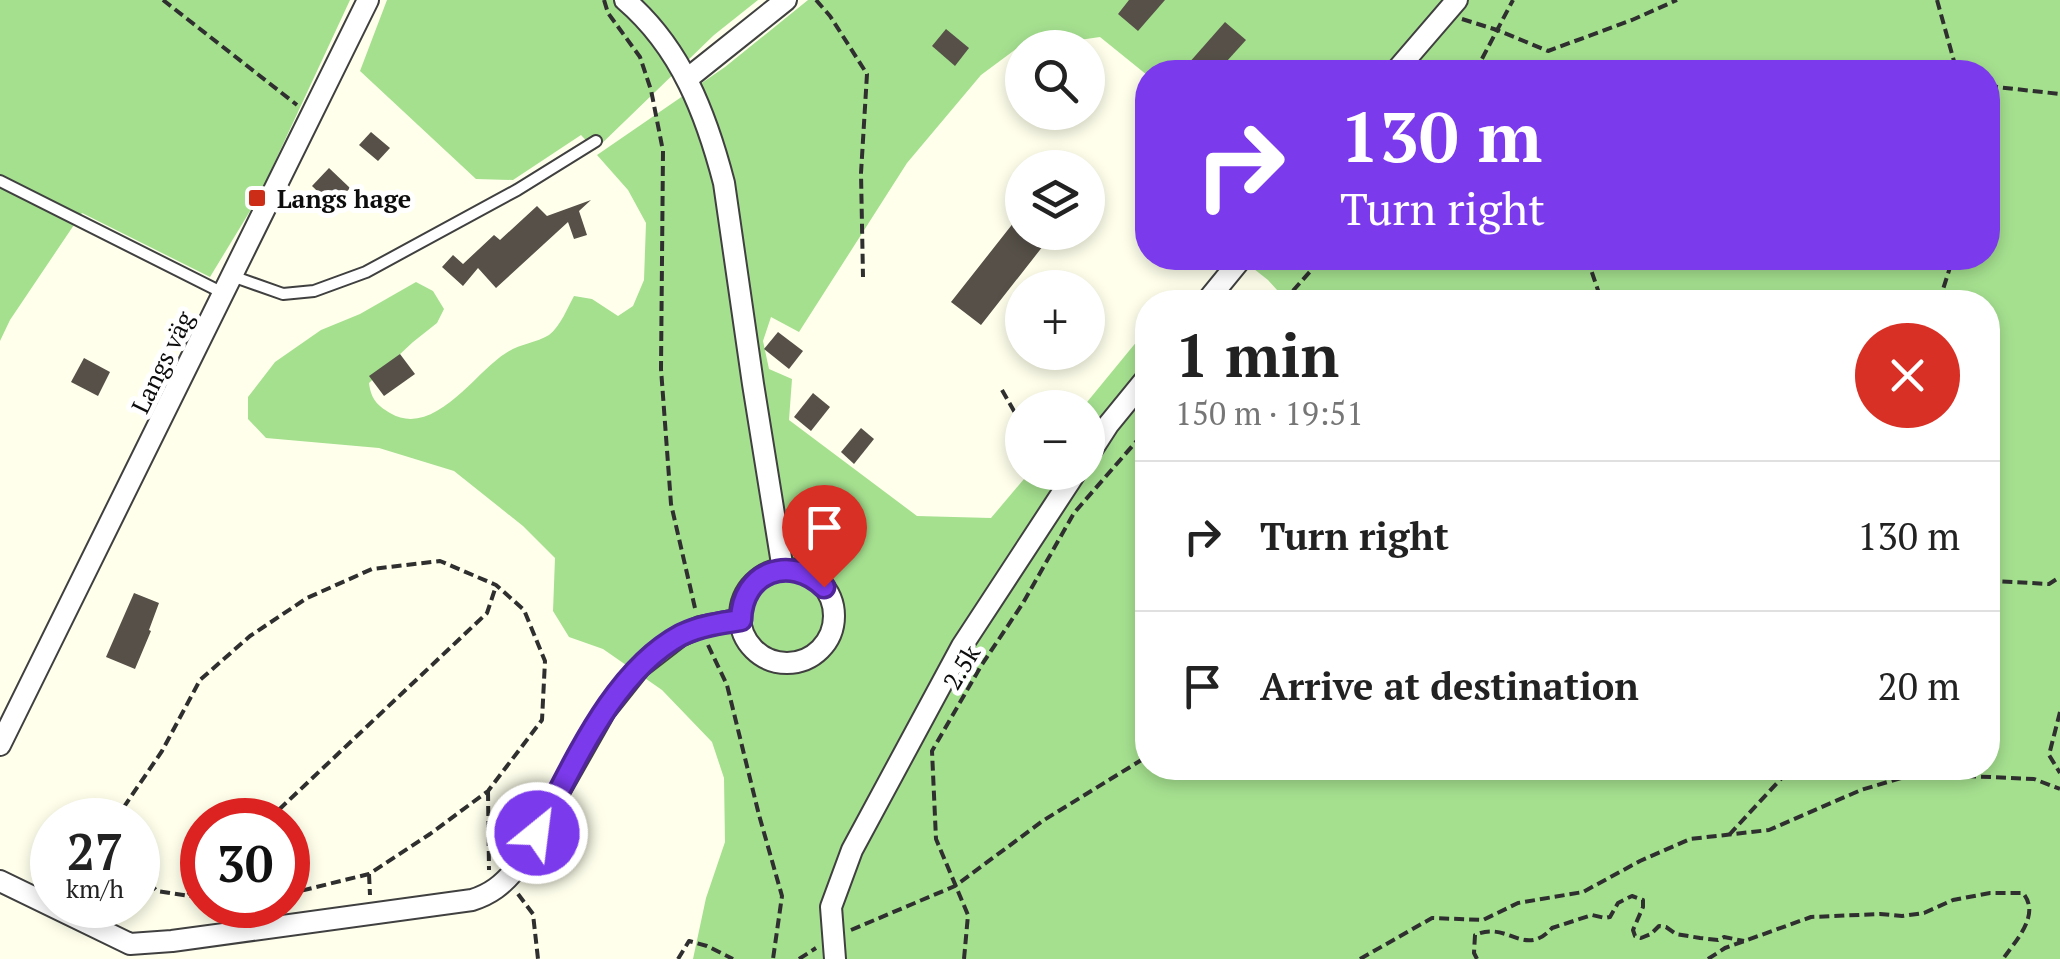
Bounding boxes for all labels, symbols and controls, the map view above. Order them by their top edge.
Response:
map controls [1005,30,1105,490]
button: search [1005,30,1105,130]
text: 130 m [1340,89,1542,182]
icon: right [1175,100,1305,230]
button: layers [1005,150,1105,250]
text: Turn right [1340,178,1545,238]
place label: Langs hage [277,182,411,215]
marker: Langs hage [246,187,268,209]
button: + [1005,270,1105,370]
street label: Langs väg [123,305,201,419]
text: 1 min [1175,315,1339,394]
button: close [1855,323,1960,428]
button: − [1005,390,1105,490]
text: 150 m · 19:51 [1175,392,1363,434]
pin [782,485,867,588]
icon: arrive [797,500,852,555]
icon: right [1175,509,1230,564]
text: Turn right [1260,511,1449,561]
text: 130 m [1857,511,1960,561]
street label: 2.5k [935,638,987,695]
icon: arrive [1175,659,1230,714]
text: Arrive at destination [1260,661,1639,711]
text: 20 m [1877,661,1960,711]
position arrow [485,781,589,885]
speed limit sign: 30 [180,798,310,928]
text: 27 [67,818,123,884]
text: km/h [66,872,124,905]

